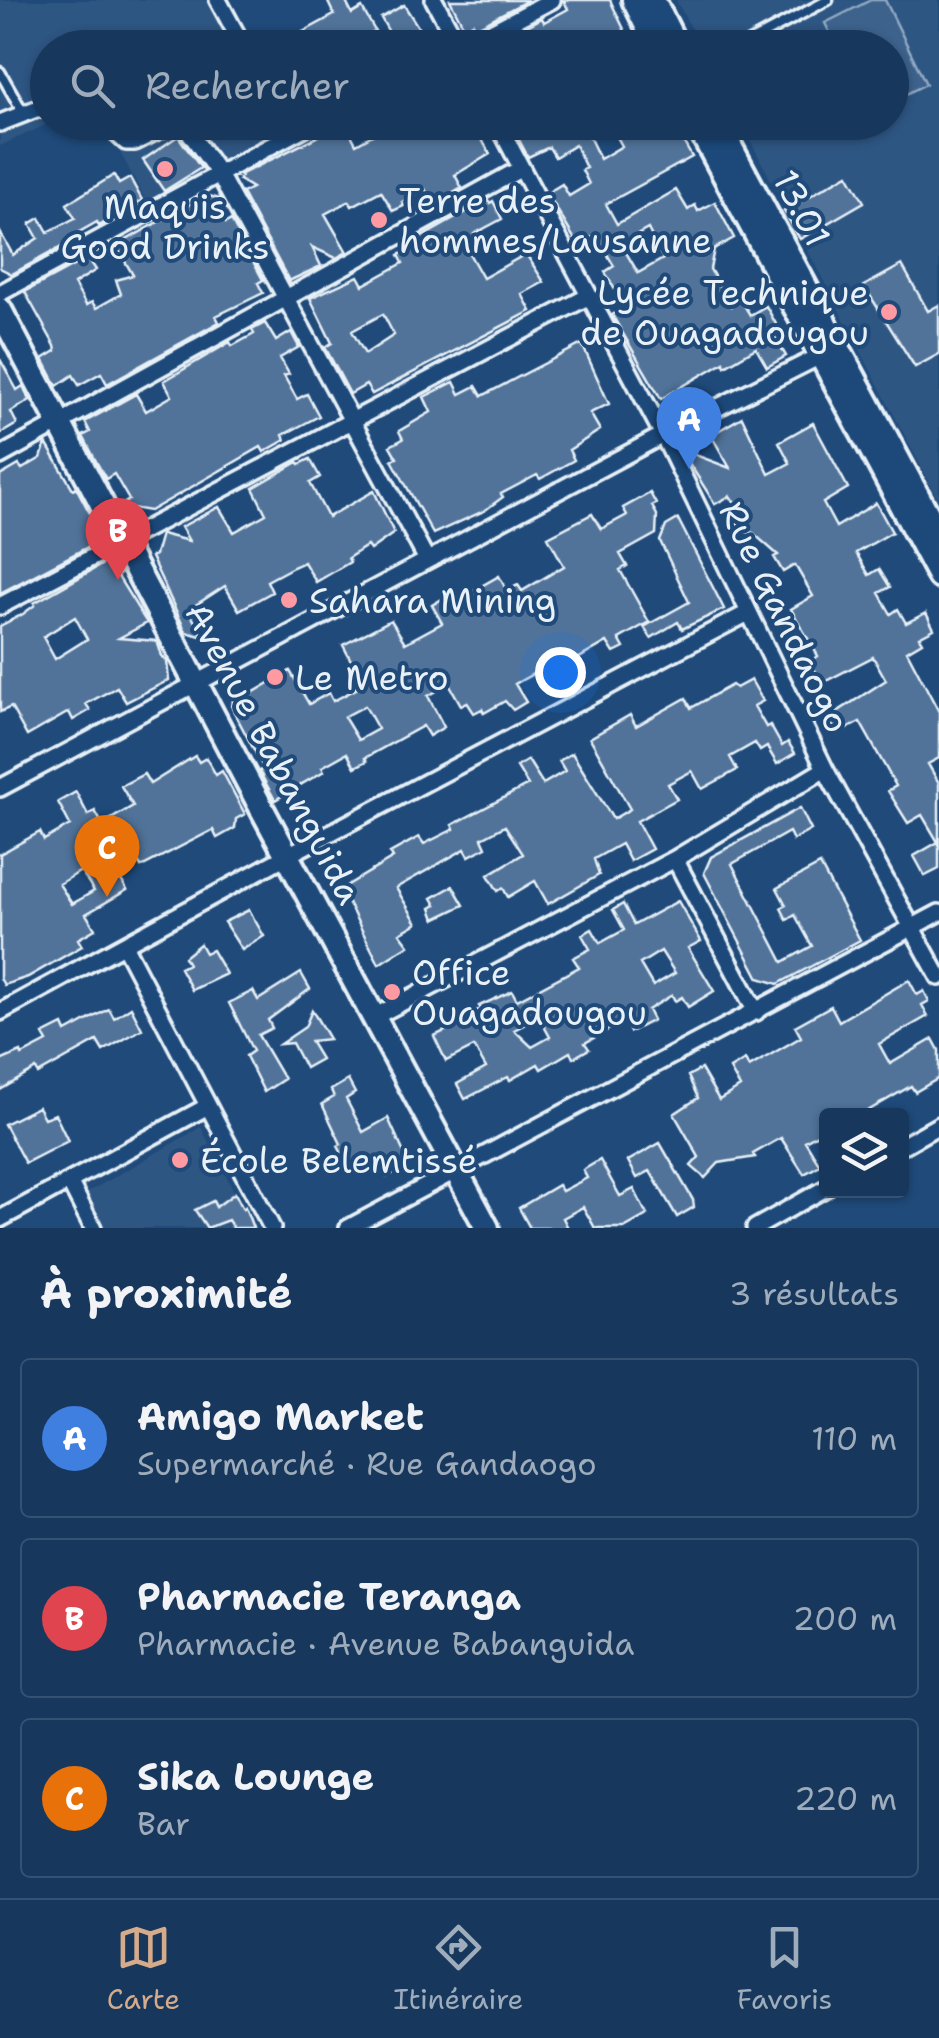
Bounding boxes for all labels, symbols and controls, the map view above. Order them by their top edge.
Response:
search box [30,30,909,140]
icon: search [65,58,120,113]
text: Rechercher [145,60,350,111]
marker: Maquis Good Drinks [154,158,176,180]
street label: 13.01 [762,161,842,255]
place label: Terre des hommes/Lausanne [399,177,712,264]
place label: Maquis Good Drinks [61,183,269,270]
marker: Terre des hommes/Lausanne [368,209,390,231]
place label: Lycée Technique de Ouagadougou [580,269,869,356]
marker: Lycée Technique de Ouagadougou [878,301,900,323]
pin: A [656,386,722,469]
street label: Rue Gandaogo [709,494,861,740]
pin: B [86,498,150,580]
place label: Sahara Mining [309,577,556,624]
marker: Sahara Mining [278,589,300,611]
street label: Avenue Babanguida [175,594,374,912]
your location [535,647,586,698]
place label: Le Metro [295,654,449,701]
marker: Le Metro [264,666,286,688]
pin: C [74,814,140,897]
place label: Office Ouagadougou [412,949,647,1036]
marker: Office Ouagadougou [381,981,403,1003]
map controls [819,1108,909,1198]
button: layers [819,1108,909,1198]
place label: École Belemtissé [200,1137,478,1184]
marker: École Belemtissé [169,1149,191,1171]
text: À proximité [40,1265,293,1321]
text: 3 résultats [729,1272,899,1315]
text: Amigo Market [137,1391,424,1442]
text: A [62,1417,87,1460]
text: 110 m [811,1417,897,1460]
text: Supermarché · Rue Gandaogo [137,1442,597,1485]
text: Pharmacie Teranga [137,1571,521,1622]
text: B [65,1597,84,1640]
text: 200 m [793,1597,897,1640]
text: Pharmacie · Avenue Babanguida [137,1622,635,1665]
text: Sika Lounge [137,1751,374,1802]
text: C [65,1777,84,1820]
text: 220 m [794,1777,897,1820]
text: Bar [137,1802,190,1845]
tab: Carte [107,1920,180,2018]
tab: Itinéraire [393,1920,523,2018]
tab: Favoris [737,1920,832,2018]

